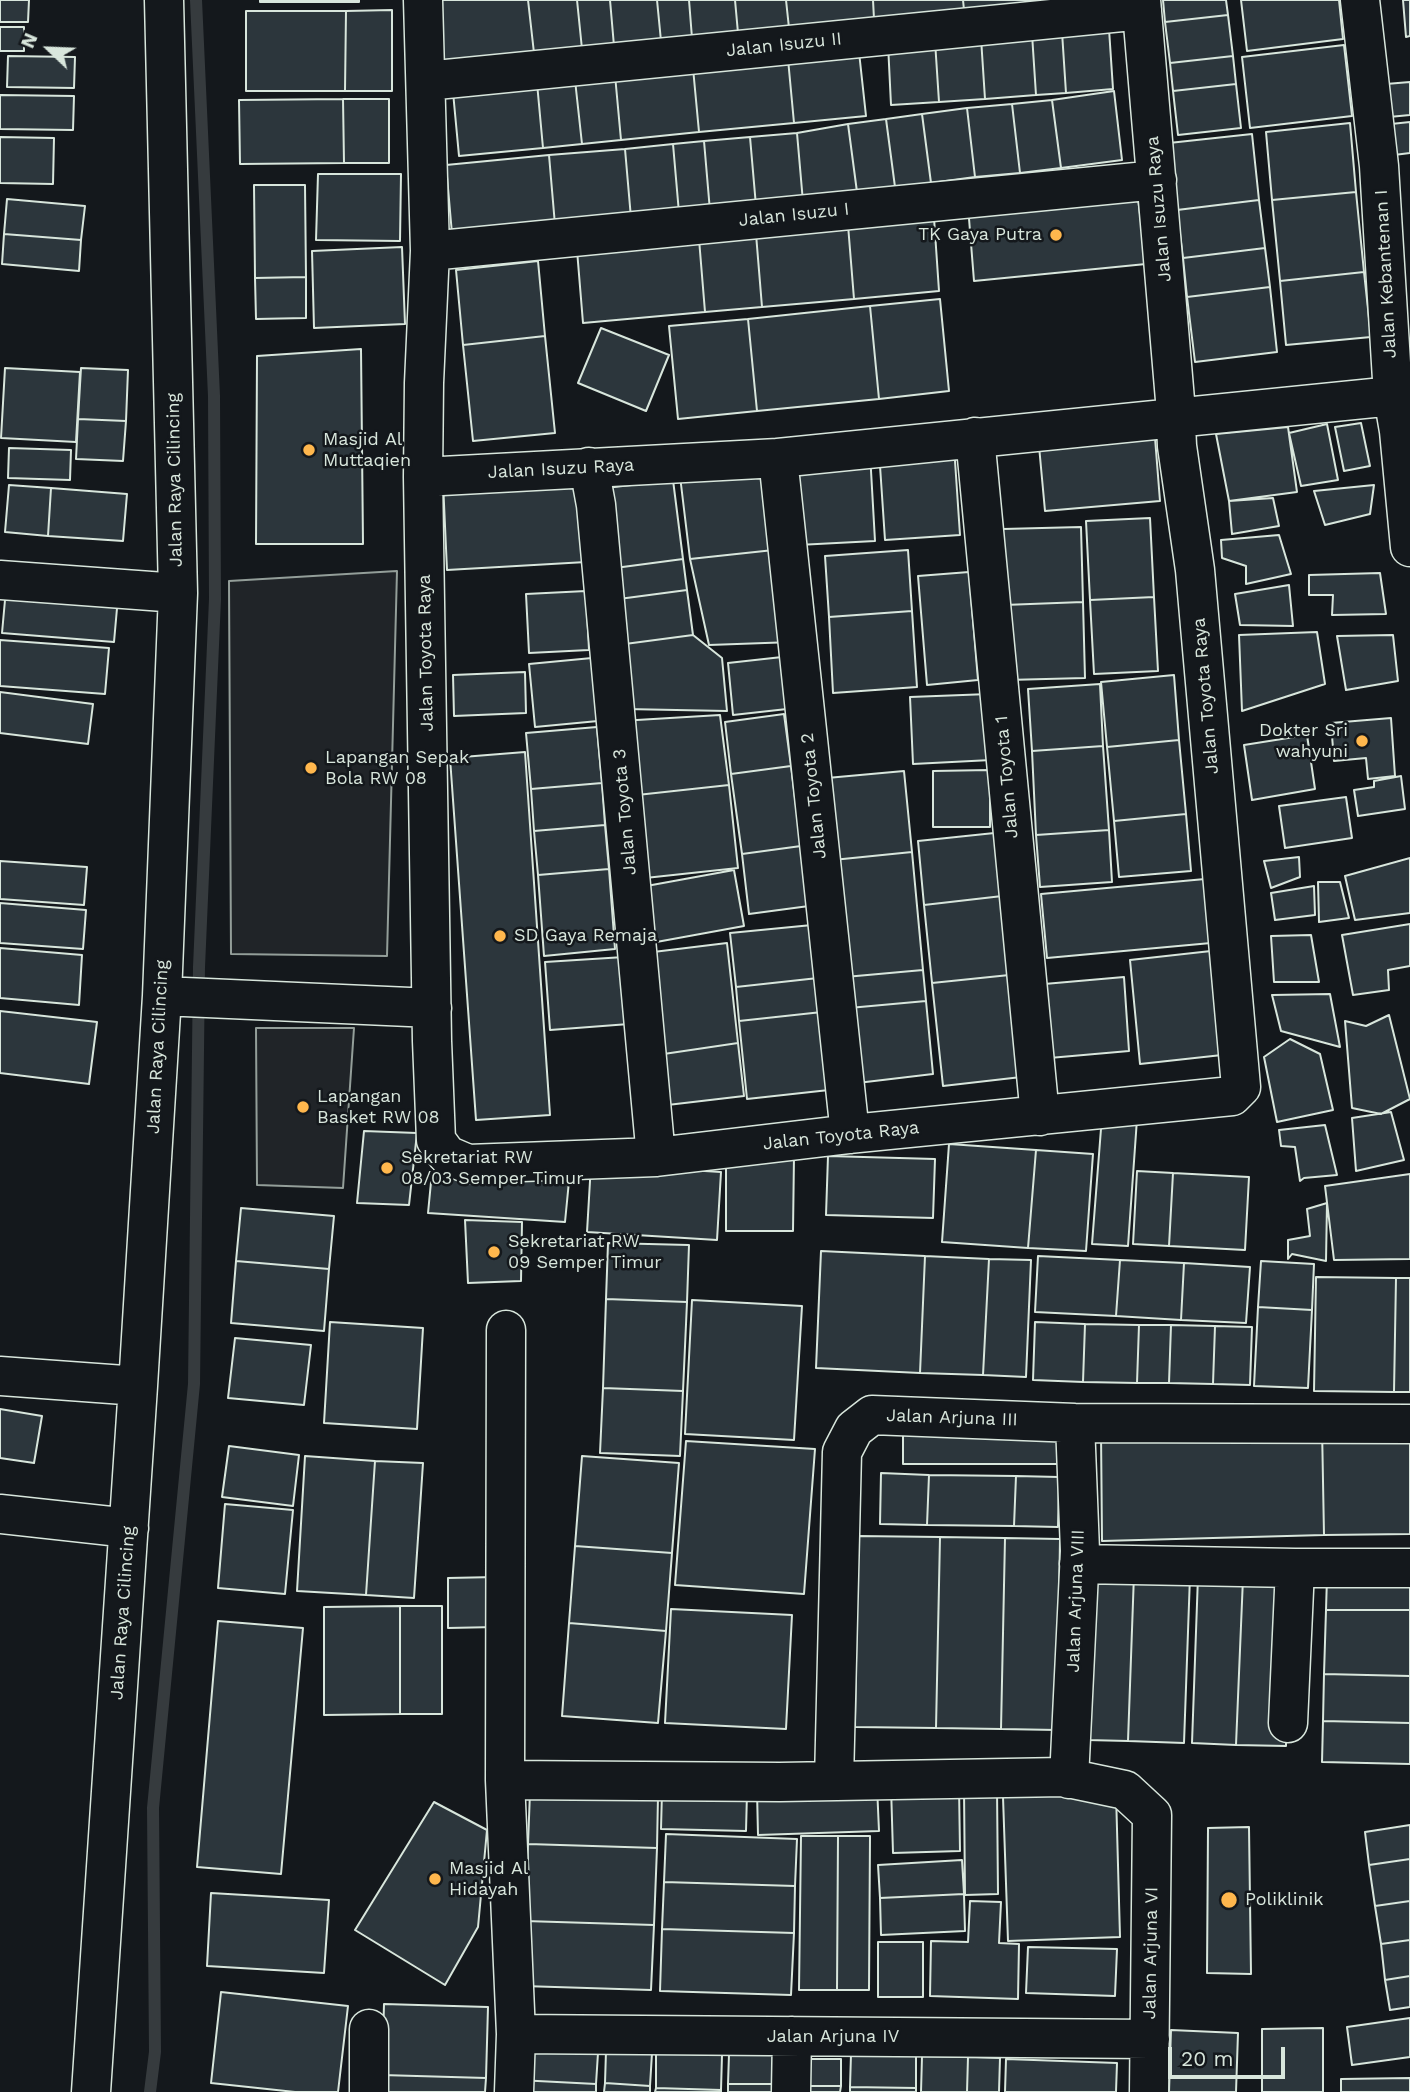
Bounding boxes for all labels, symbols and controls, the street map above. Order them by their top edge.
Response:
north arrow [14,14,84,84]
street label: Jalan Isuzu II [725,28,843,62]
text: N [16,30,43,52]
street label: Jalan Isuzu Raya [1142,135,1176,283]
street label: Jalan Kebantenan I [1371,189,1401,359]
street label: Jalan Isuzu I [738,198,850,232]
place label: TK Gaya Putra [918,224,1042,246]
marker: TK Gaya Putra [1048,227,1064,243]
street label: Jalan Raya Cilincing [163,393,187,567]
place label: Masjid Al Muttaqien [323,429,411,472]
marker: Masjid Al Muttaqien [301,442,317,458]
street label: Jalan Isuzu Raya [487,454,635,484]
street label: Jalan Toyota Raya [414,574,438,732]
street label: Jalan Toyota Raya [1188,617,1224,775]
street label: Jalan Toyota 1 [991,715,1023,839]
place label: Dokter Sri wahyuni [1259,720,1348,762]
street label: Jalan Toyota 2 [797,732,831,860]
marker: Dokter Sri wahyuni [1354,733,1370,749]
place label: Lapangan Sepak Bola RW 08 [325,747,469,790]
street label: Jalan Toyota 3 [609,748,641,876]
marker: Lapangan Sepak Bola RW 08 [303,760,319,776]
place label: SD Gaya Remaja [514,925,657,947]
marker: SD Gaya Remaja [492,928,508,944]
street label: Jalan Raya Cilincing [143,959,173,1135]
place label: Lapangan Basket RW 08 [317,1086,440,1128]
marker: Lapangan Basket RW 08 [295,1099,311,1115]
street label: Jalan Toyota Raya [762,1117,920,1155]
place label: Sekretariat RW 08/03 Semper Timur [401,1147,584,1190]
marker: Sekretariat RW 08/03 Semper Timur [379,1160,395,1176]
place label: Sekretariat RW 09 Semper Timur [508,1231,662,1274]
marker: Sekretariat RW 09 Semper Timur [486,1244,502,1260]
street label: Jalan Arjuna III [886,1405,1018,1431]
street label: Jalan Raya Cilincing [106,1525,140,1701]
street label: Jalan Arjuna VIII [1063,1529,1089,1673]
place label: Masjid Al Hidayah [449,1858,528,1900]
marker: Masjid Al Hidayah [427,1871,443,1887]
street label: Jalan Arjuna VI [1139,1887,1163,2019]
place label: Poliklinik [1245,1889,1324,1911]
marker: Poliklinik [1219,1890,1239,1910]
street label: Jalan Arjuna IV [767,2026,899,2048]
scale bar [1172,2032,1289,2076]
text: 20 m [1181,2046,1233,2071]

